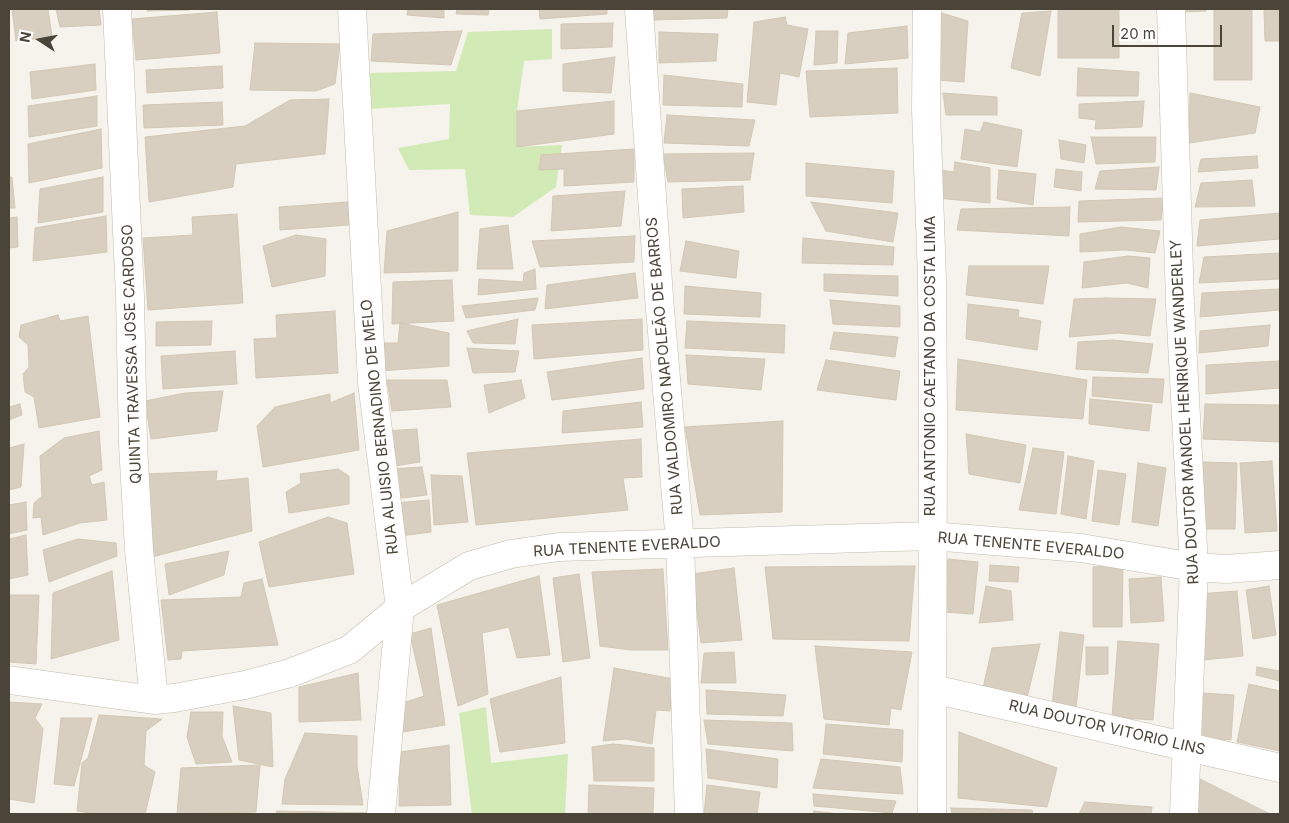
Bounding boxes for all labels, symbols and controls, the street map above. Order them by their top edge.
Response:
north arrow [15,15,65,65]
scale bar [1114,15,1224,47]
text: 20 m [1120,24,1156,43]
text: N [15,30,34,44]
street label: RUA VALDOMIRO NAPOLEÃO DE BARROS [643,216,687,516]
street label: RUA ANTONIO CAETANO DA COSTA LIMA [921,216,939,516]
street label: QUINTA TRAVESSA JOSE CARDOSO [118,224,146,484]
street label: RUA DOUTOR MANOEL HENRIQUE WANDERLEY [1167,239,1203,585]
street label: RUA ALUISIO BERNADINO DE MELO [358,298,402,556]
street label: RUA TENENTE EVERALDO [937,529,1125,563]
street label: RUA TENENTE EVERALDO [533,533,721,561]
street label: RUA DOUTOR VITORIO LINS [1007,697,1207,759]

